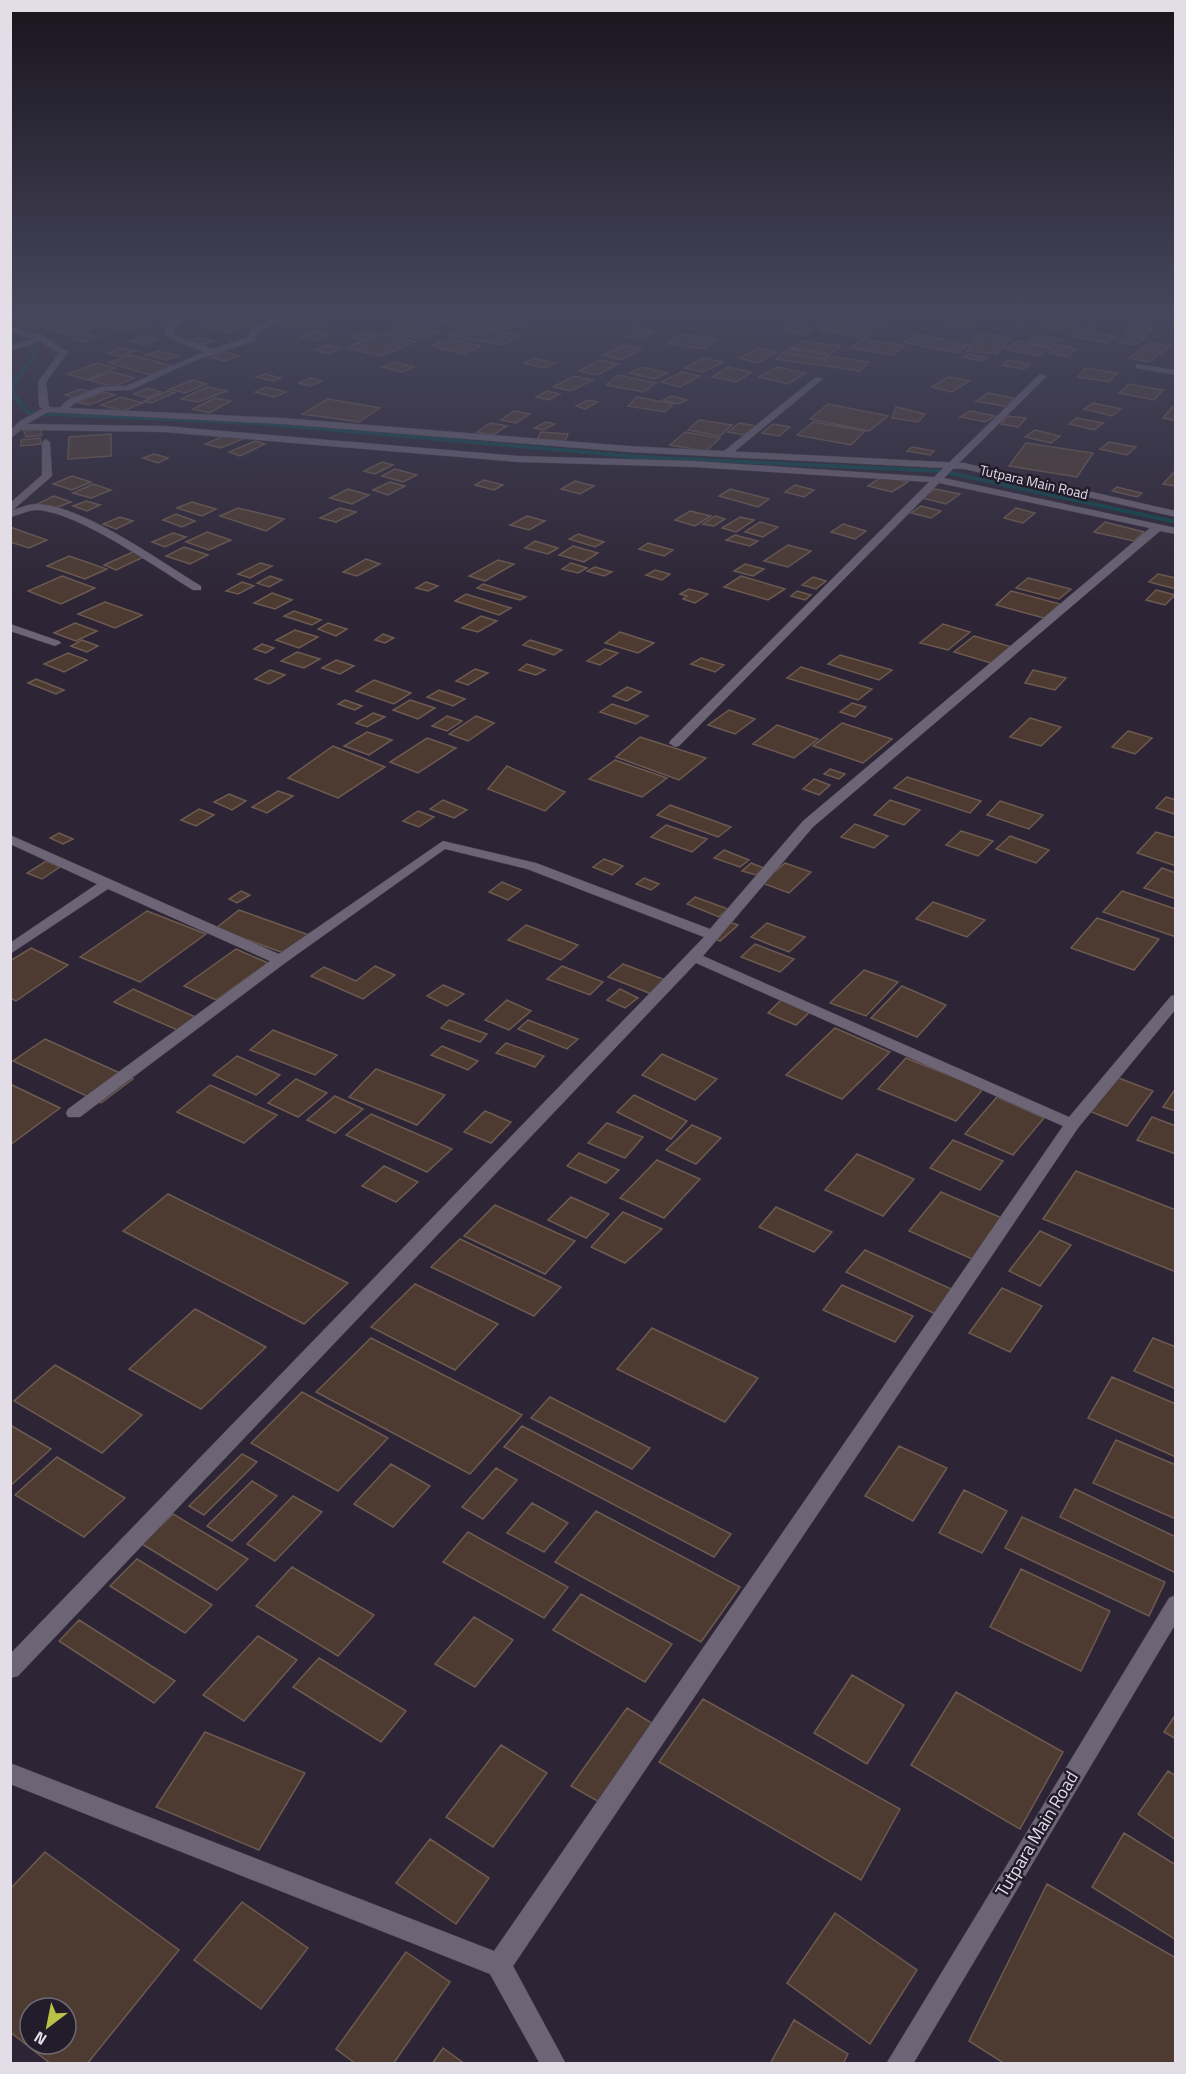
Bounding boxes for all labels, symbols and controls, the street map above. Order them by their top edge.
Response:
street label: Tutpara Main Road [978,459,1090,504]
street label: Tutpara Main Road [988,1766,1085,1902]
north arrow [18,1996,78,2056]
text: N [29,2026,51,2052]

